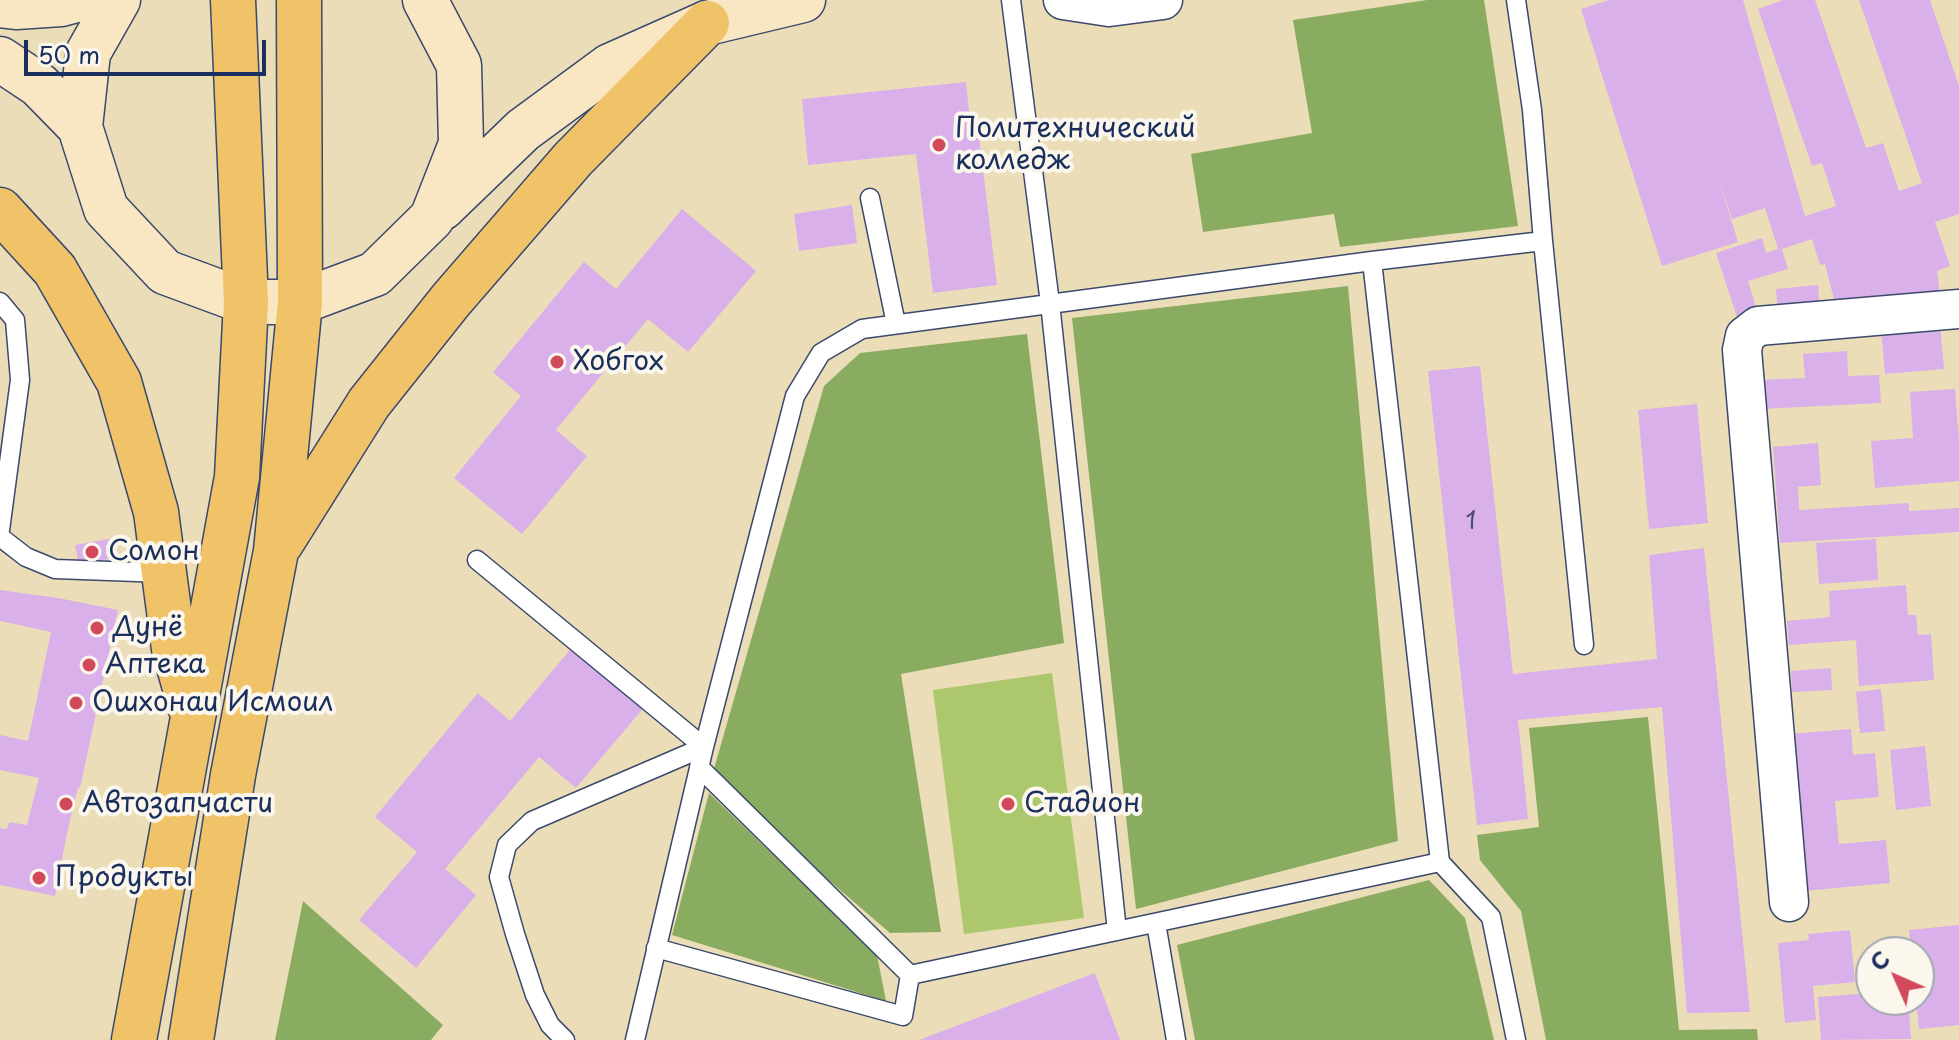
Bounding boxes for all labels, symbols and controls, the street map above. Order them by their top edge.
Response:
scale bar [28,24,270,74]
text: 50 m [38,36,100,72]
place label: Политехнический колледж [955,112,1196,178]
marker: Политехнический колледж [930,136,948,154]
place label: Хобгох [573,345,664,379]
marker: Хобгох [548,353,566,371]
house number: 1 [1466,508,1476,536]
place label: Сомон [108,535,200,569]
marker: Сомон [83,543,101,561]
place label: Дунё [113,611,183,645]
marker: Дунё [88,619,106,637]
place label: Аптека [105,648,205,682]
marker: Аптека [80,656,98,674]
place label: Ошхонаи Исмоил [92,686,333,720]
marker: Ошхонаи Исмоил [67,694,85,712]
place label: Автозапчасти [82,787,273,821]
place label: Стадион [1024,787,1140,821]
marker: Автозапчасти [57,795,75,813]
marker: Стадион [999,795,1017,813]
place label: Продукты [55,861,193,895]
marker: Продукты [30,869,48,887]
north arrow [1855,936,1935,1016]
text: С [1862,943,1897,978]

